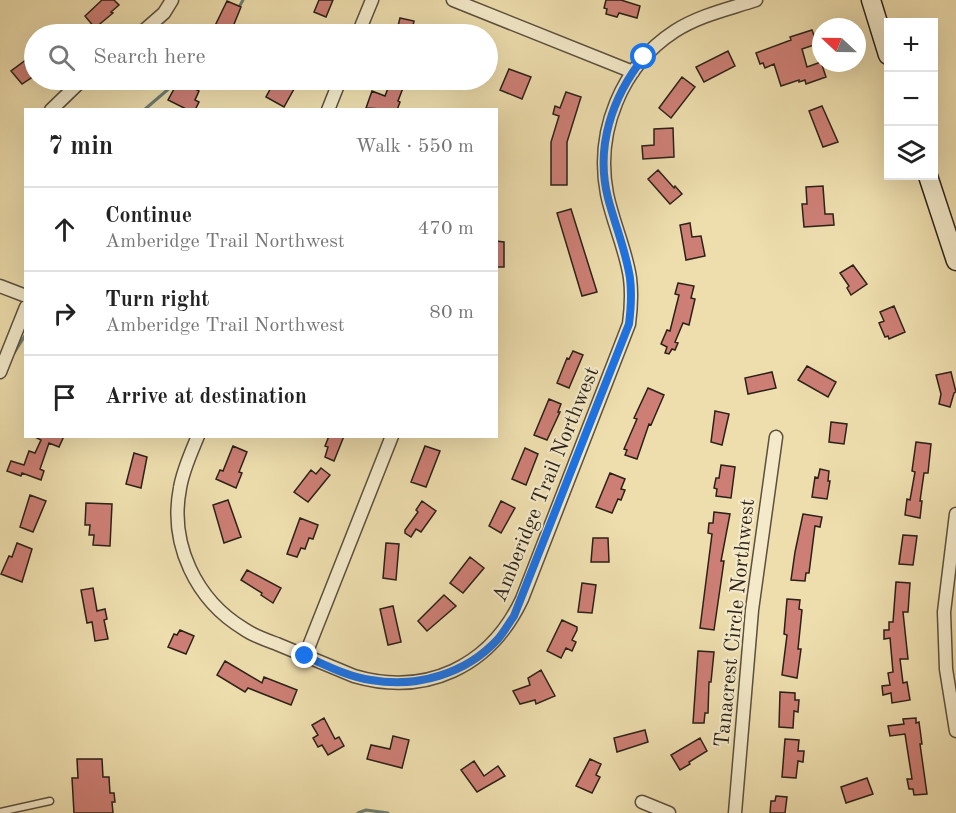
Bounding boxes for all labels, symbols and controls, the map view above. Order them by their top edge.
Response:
north arrow [812,18,866,72]
map controls [884,18,938,180]
button: + [884,18,938,72]
search box [24,24,498,90]
icon: search [45,41,78,74]
route start [630,43,656,69]
text: Search here [93,46,206,68]
button: − [884,72,938,126]
button: layers [884,126,938,180]
text: 7 min [48,134,113,160]
text: Walk · 550 m [355,137,474,157]
text: Continue [105,205,192,227]
icon: ahead [48,213,81,246]
text: 470 m [418,219,474,239]
text: Amberidge Trail Northwest [105,232,345,252]
text: Turn right [105,289,209,311]
icon: right [48,297,81,330]
text: 80 m [429,303,474,323]
text: Amberidge Trail Northwest [105,316,345,336]
street label: Amberidge Trail Northwest [489,364,603,605]
icon: arrive [48,381,81,414]
text: Arrive at destination [105,386,307,408]
street label: Tanacrest Circle Northwest [712,498,759,748]
route end [291,642,317,668]

